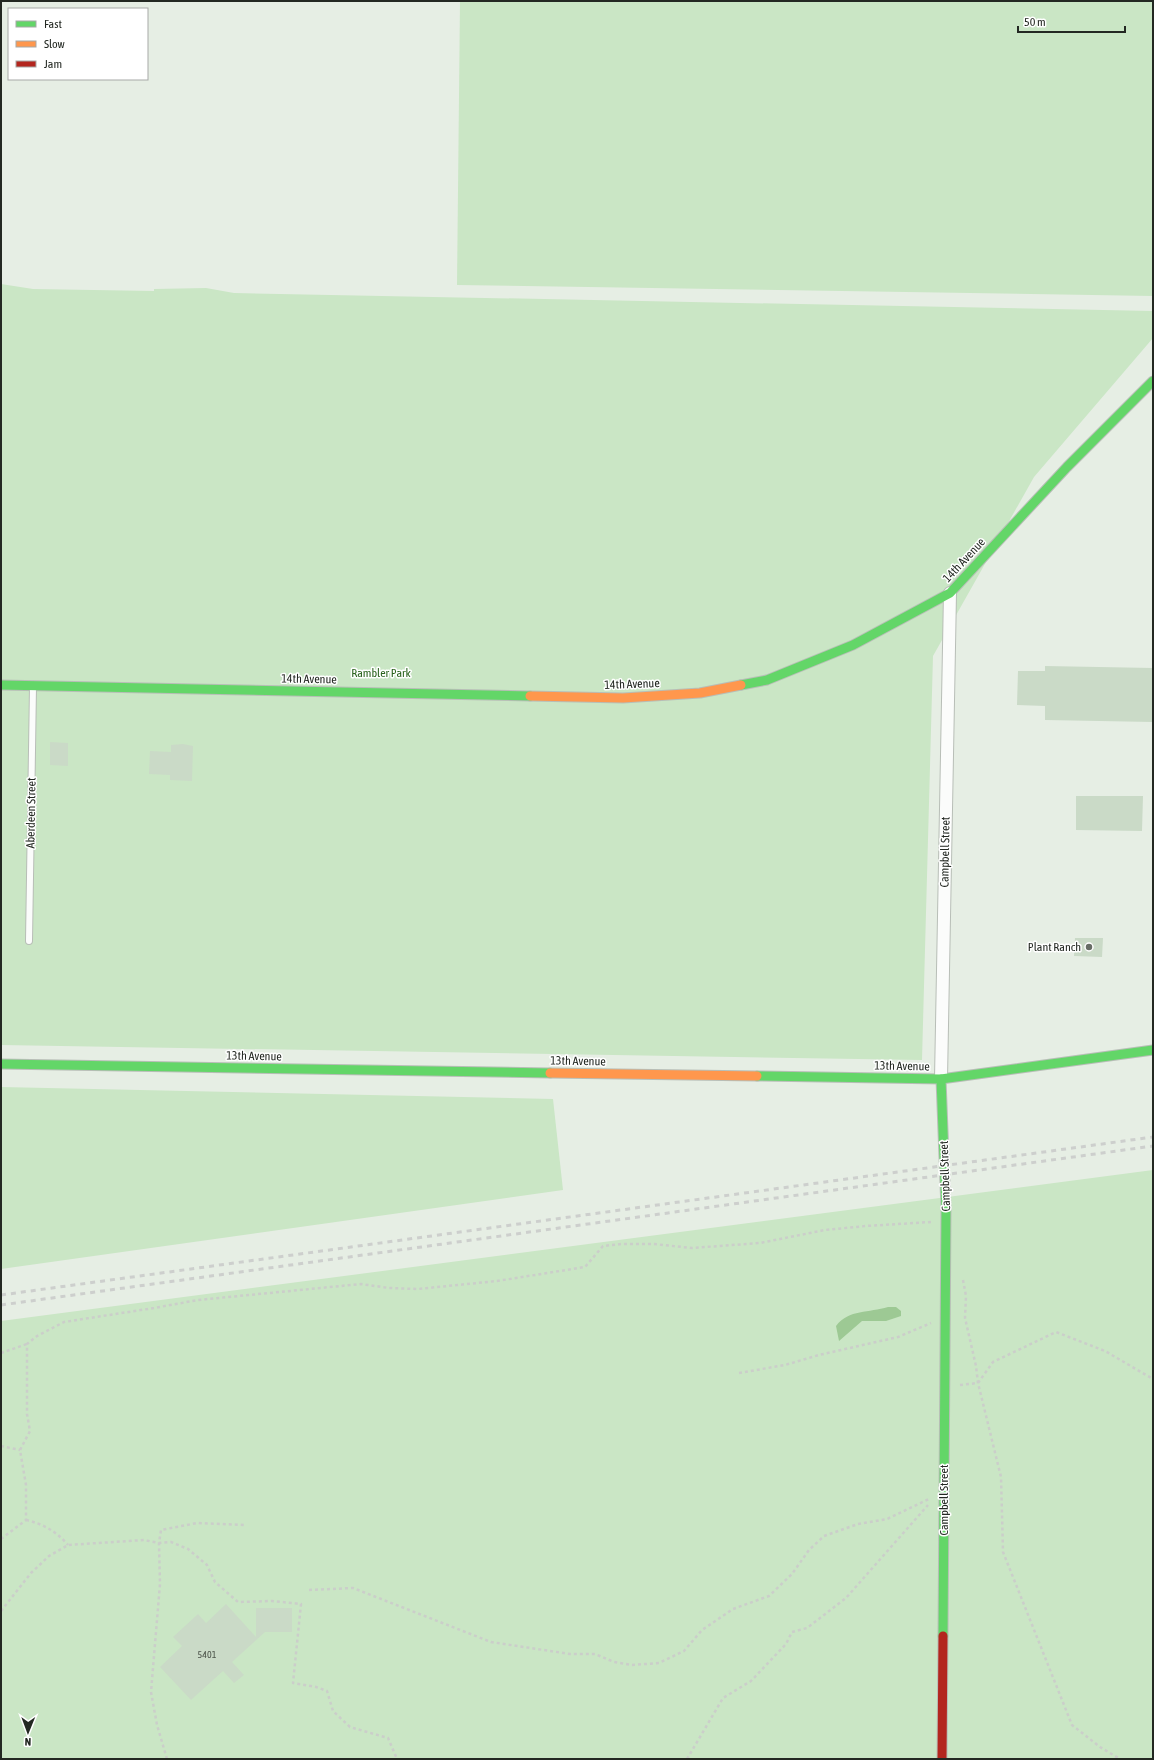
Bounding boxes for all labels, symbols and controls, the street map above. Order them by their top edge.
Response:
legend [8,8,148,80]
scale bar [1018,8,1125,34]
text: 50 m [1024,15,1046,29]
text: Fast [44,17,62,31]
text: Slow [44,37,65,51]
text: Jam [44,57,62,71]
street label: 14th Avenue [940,535,988,585]
park label: Rambler Park [351,666,412,680]
street label: 14th Avenue [281,672,337,686]
street label: 14th Avenue [604,676,660,692]
street label: Aberdeen Street [23,777,39,849]
street label: Campbell Street [937,816,953,888]
place label: Plant Ranch [1028,940,1081,954]
marker: Plant Ranch [1084,942,1094,952]
street label: 13th Avenue [226,1049,282,1063]
street label: 13th Avenue [550,1054,606,1068]
street label: 13th Avenue [874,1059,930,1073]
street label: Campbell Street [937,1140,953,1212]
street label: Campbell Street [937,1464,951,1535]
house number: 5401 [198,1649,217,1660]
north arrow [8,1712,48,1752]
text: N [24,1736,31,1748]

